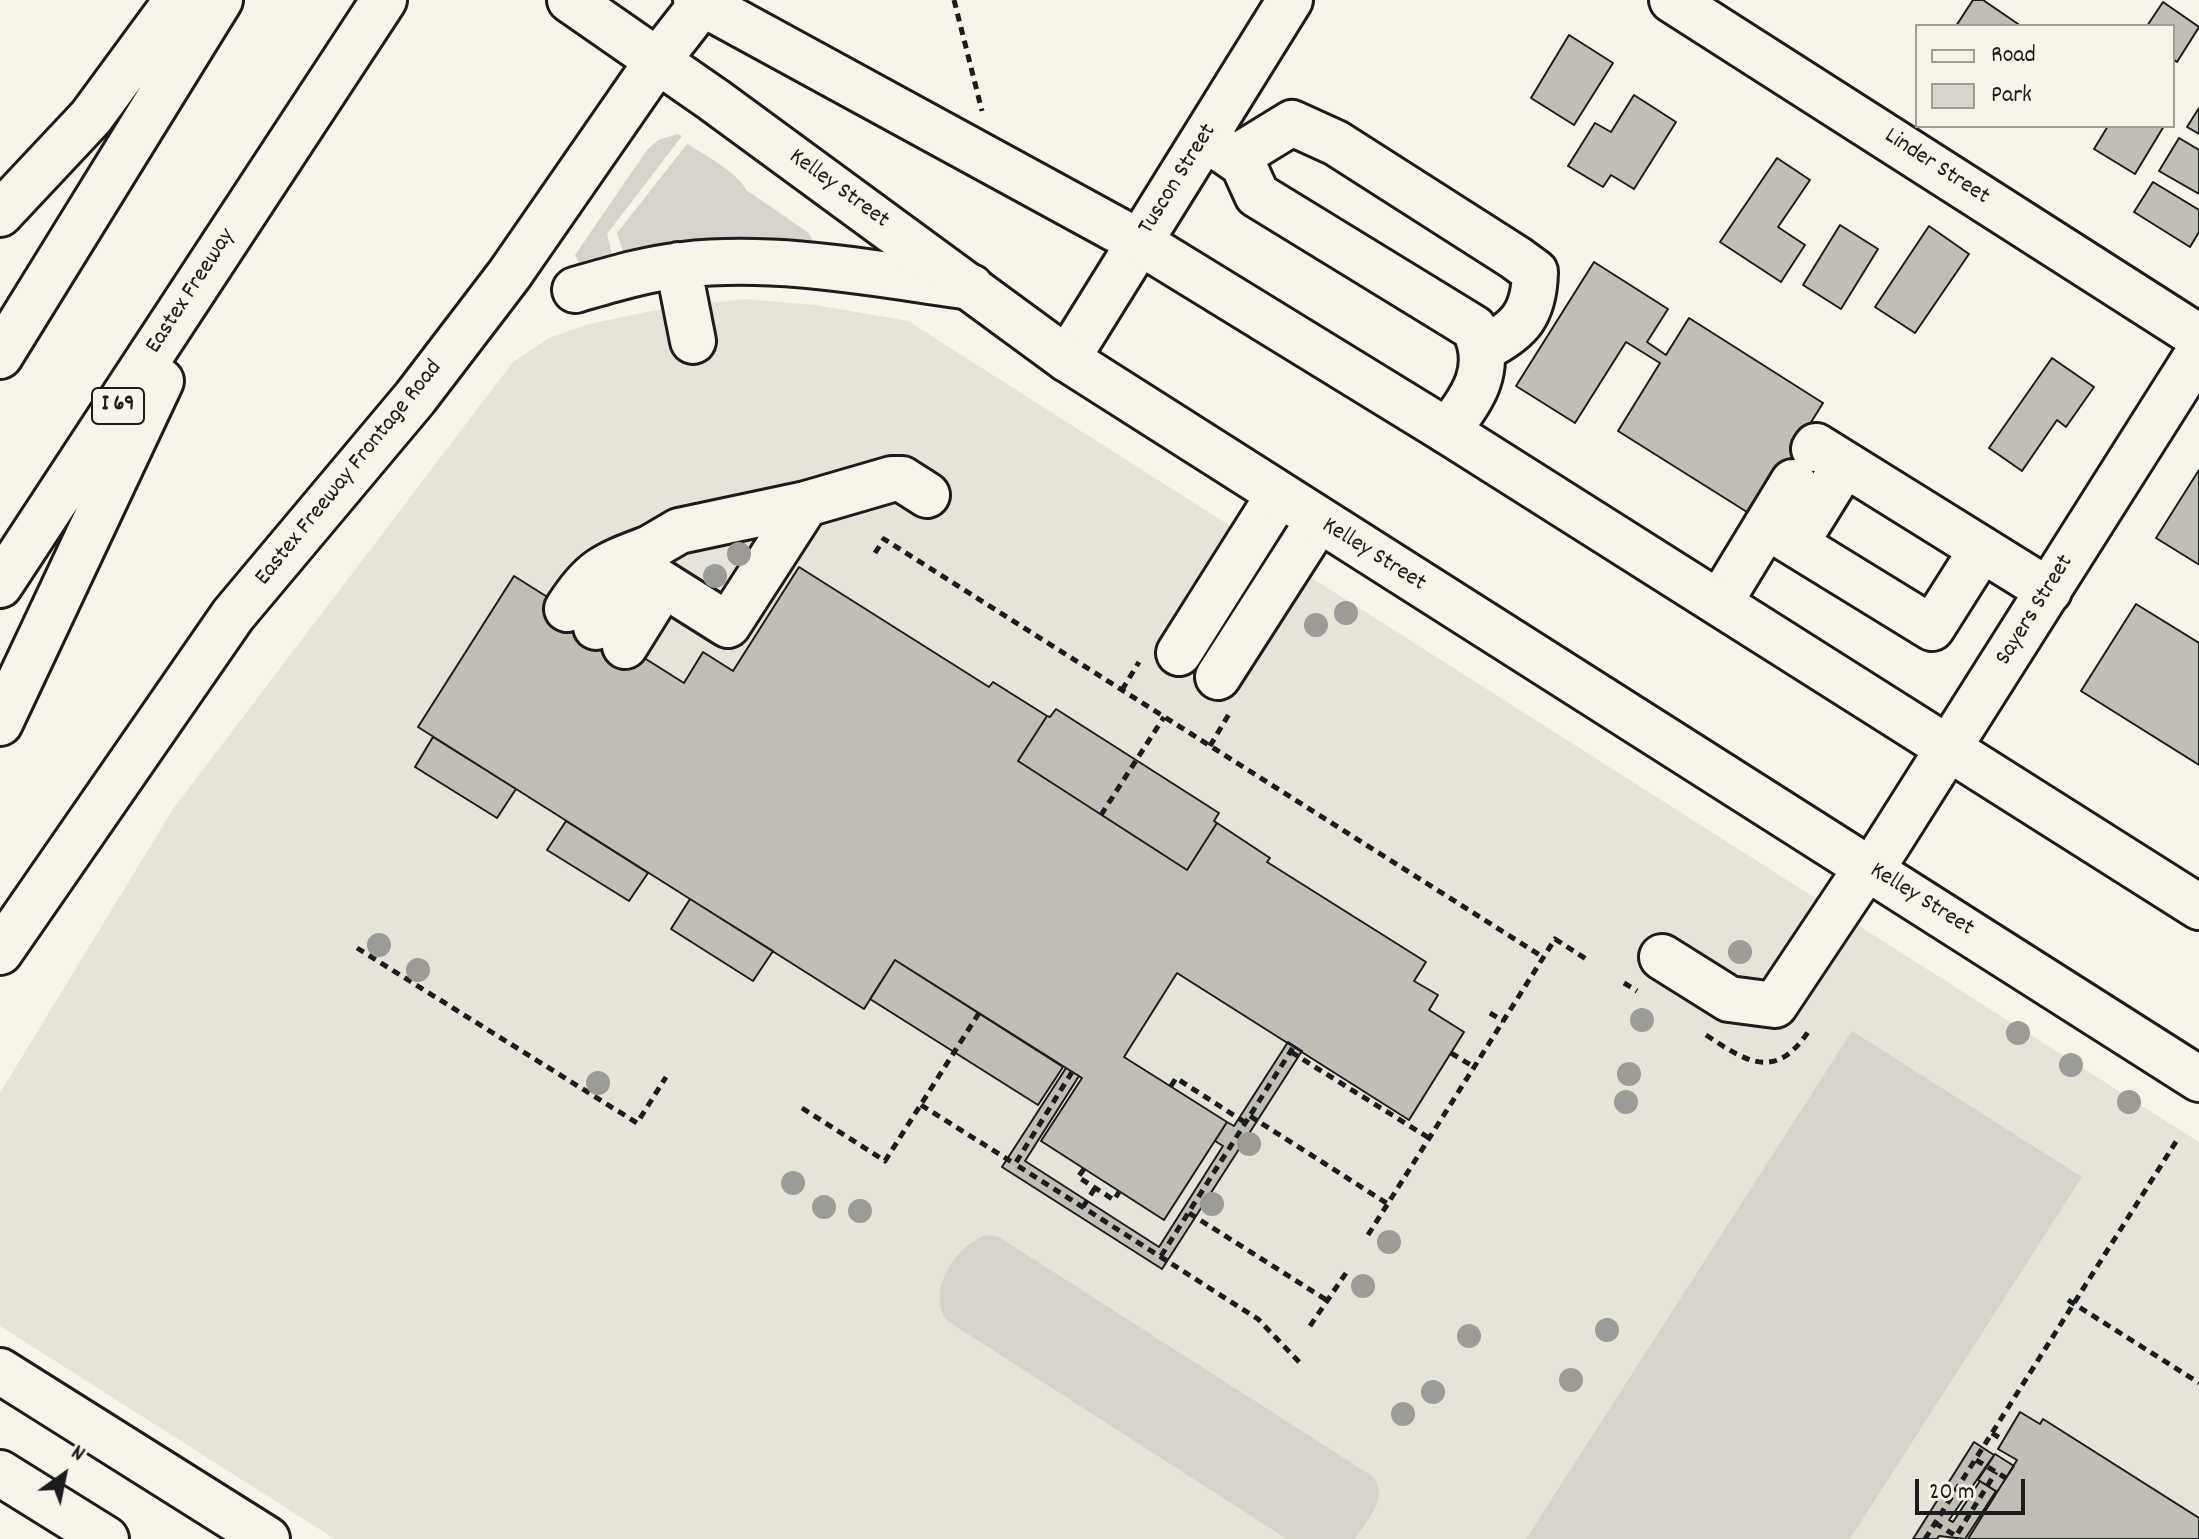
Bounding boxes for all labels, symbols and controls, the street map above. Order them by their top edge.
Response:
legend [1915,24,2175,128]
text: Road [1991,39,2036,73]
text: Park [1991,79,2032,113]
street label: Tuscon Street [1134,119,1224,241]
street label: Linder Street [1878,123,1994,213]
street label: Kelley Street [782,144,894,236]
street label: Eastex Freeway [141,224,243,360]
street label: Eastex Freeway Frontage Road [250,355,450,593]
road number: I 69 [92,388,144,424]
street label: Kelley Street [1316,513,1430,599]
street label: Sayers Street [1991,550,2081,672]
street label: Kelley Street [1864,858,1978,944]
north arrow [24,1435,104,1515]
text: N [64,1438,90,1470]
scale bar [1919,1463,2029,1513]
text: 20 m [1929,1476,1975,1510]

